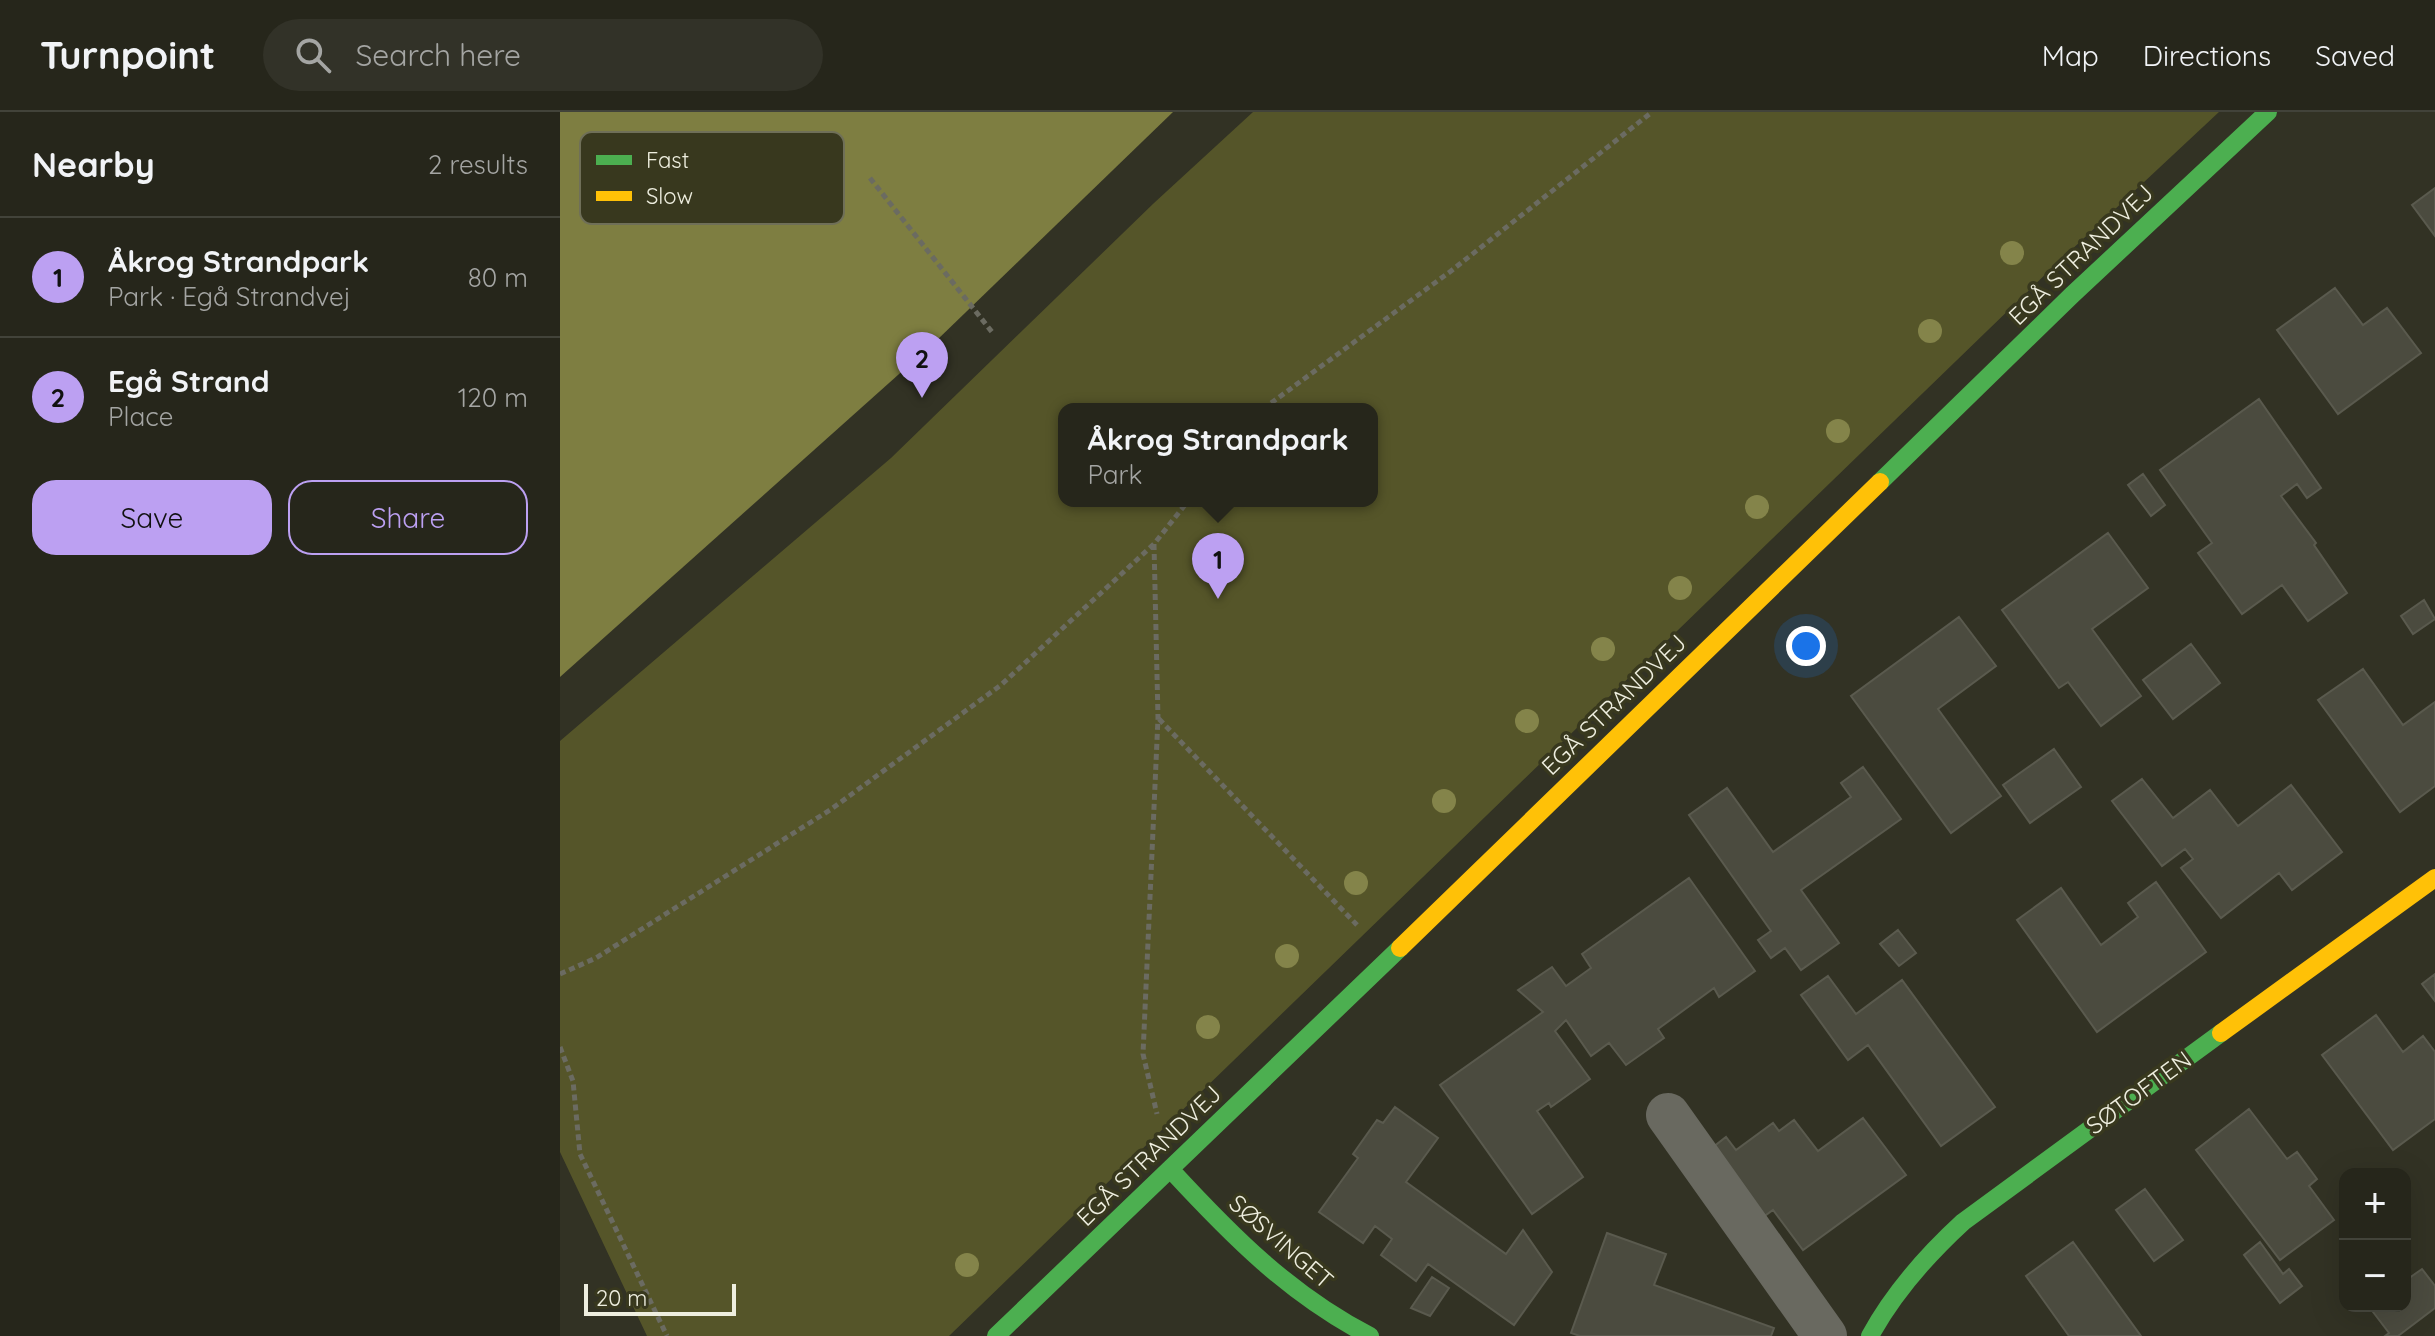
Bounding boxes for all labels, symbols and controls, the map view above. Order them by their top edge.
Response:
search box [263,19,823,91]
text: Turnpoint [40,31,215,79]
icon: search [291,33,335,77]
text: Search here [355,36,521,74]
text: Map [2042,38,2099,73]
text: Directions [2143,38,2271,73]
text: Saved [2315,38,2395,73]
legend [580,132,844,224]
text: Nearby [32,143,155,186]
text: Fast [646,146,689,174]
text: 2 results [428,148,528,181]
street label: EGÅ STRANDVEJ [2002,178,2159,331]
text: Slow [646,182,693,210]
text: Åkrog Strandpark [108,242,369,280]
text: 1 [53,261,63,294]
text: 80 m [468,261,528,294]
text: Park · Egå Strandvej [108,280,351,313]
pin: 2 [896,332,948,398]
text: Egå Strand [108,362,270,400]
text: 2 [51,381,65,414]
text: 120 m [458,381,528,414]
text: Place [108,400,173,433]
popup [1058,403,1378,507]
text: Åkrog Strandpark [1087,420,1349,458]
text: Park [1087,458,1142,491]
button: Save [32,480,272,555]
button: Share [288,480,528,555]
pin: 1 [1192,533,1244,599]
your location [1786,626,1826,666]
street label: EGÅ STRANDVEJ [1535,628,1692,781]
street label: SØTOFTEN [2080,1044,2197,1140]
street label: EGÅ STRANDVEJ [1070,1079,1227,1232]
map controls [2339,1168,2411,1312]
button: + [2339,1168,2411,1240]
street label: SØSVINGET [1223,1188,1340,1295]
button: − [2339,1240,2411,1312]
scale bar [584,1280,736,1316]
text: 20 m [596,1284,647,1312]

